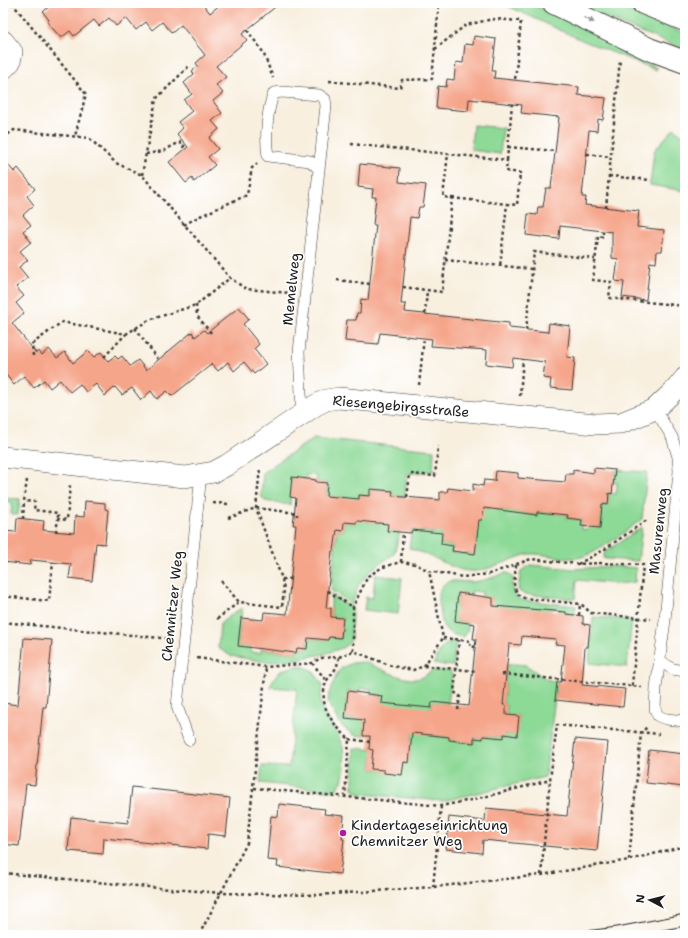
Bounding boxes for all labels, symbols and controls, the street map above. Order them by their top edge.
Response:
one-way arrow [583,17,594,23]
street label: Memelweg [278,252,304,326]
street label: Riesengebirgsstraße [332,391,470,421]
street label: Masurenweg [644,487,672,575]
street label: Chemnitzer Weg [157,550,187,662]
place label: Kindertageseinrichtung Chemnitzer Weg [351,816,508,850]
marker: Kindertageseinrichtung Chemnitzer Weg [338,828,348,838]
north arrow [630,880,670,920]
text: N [633,893,649,904]

